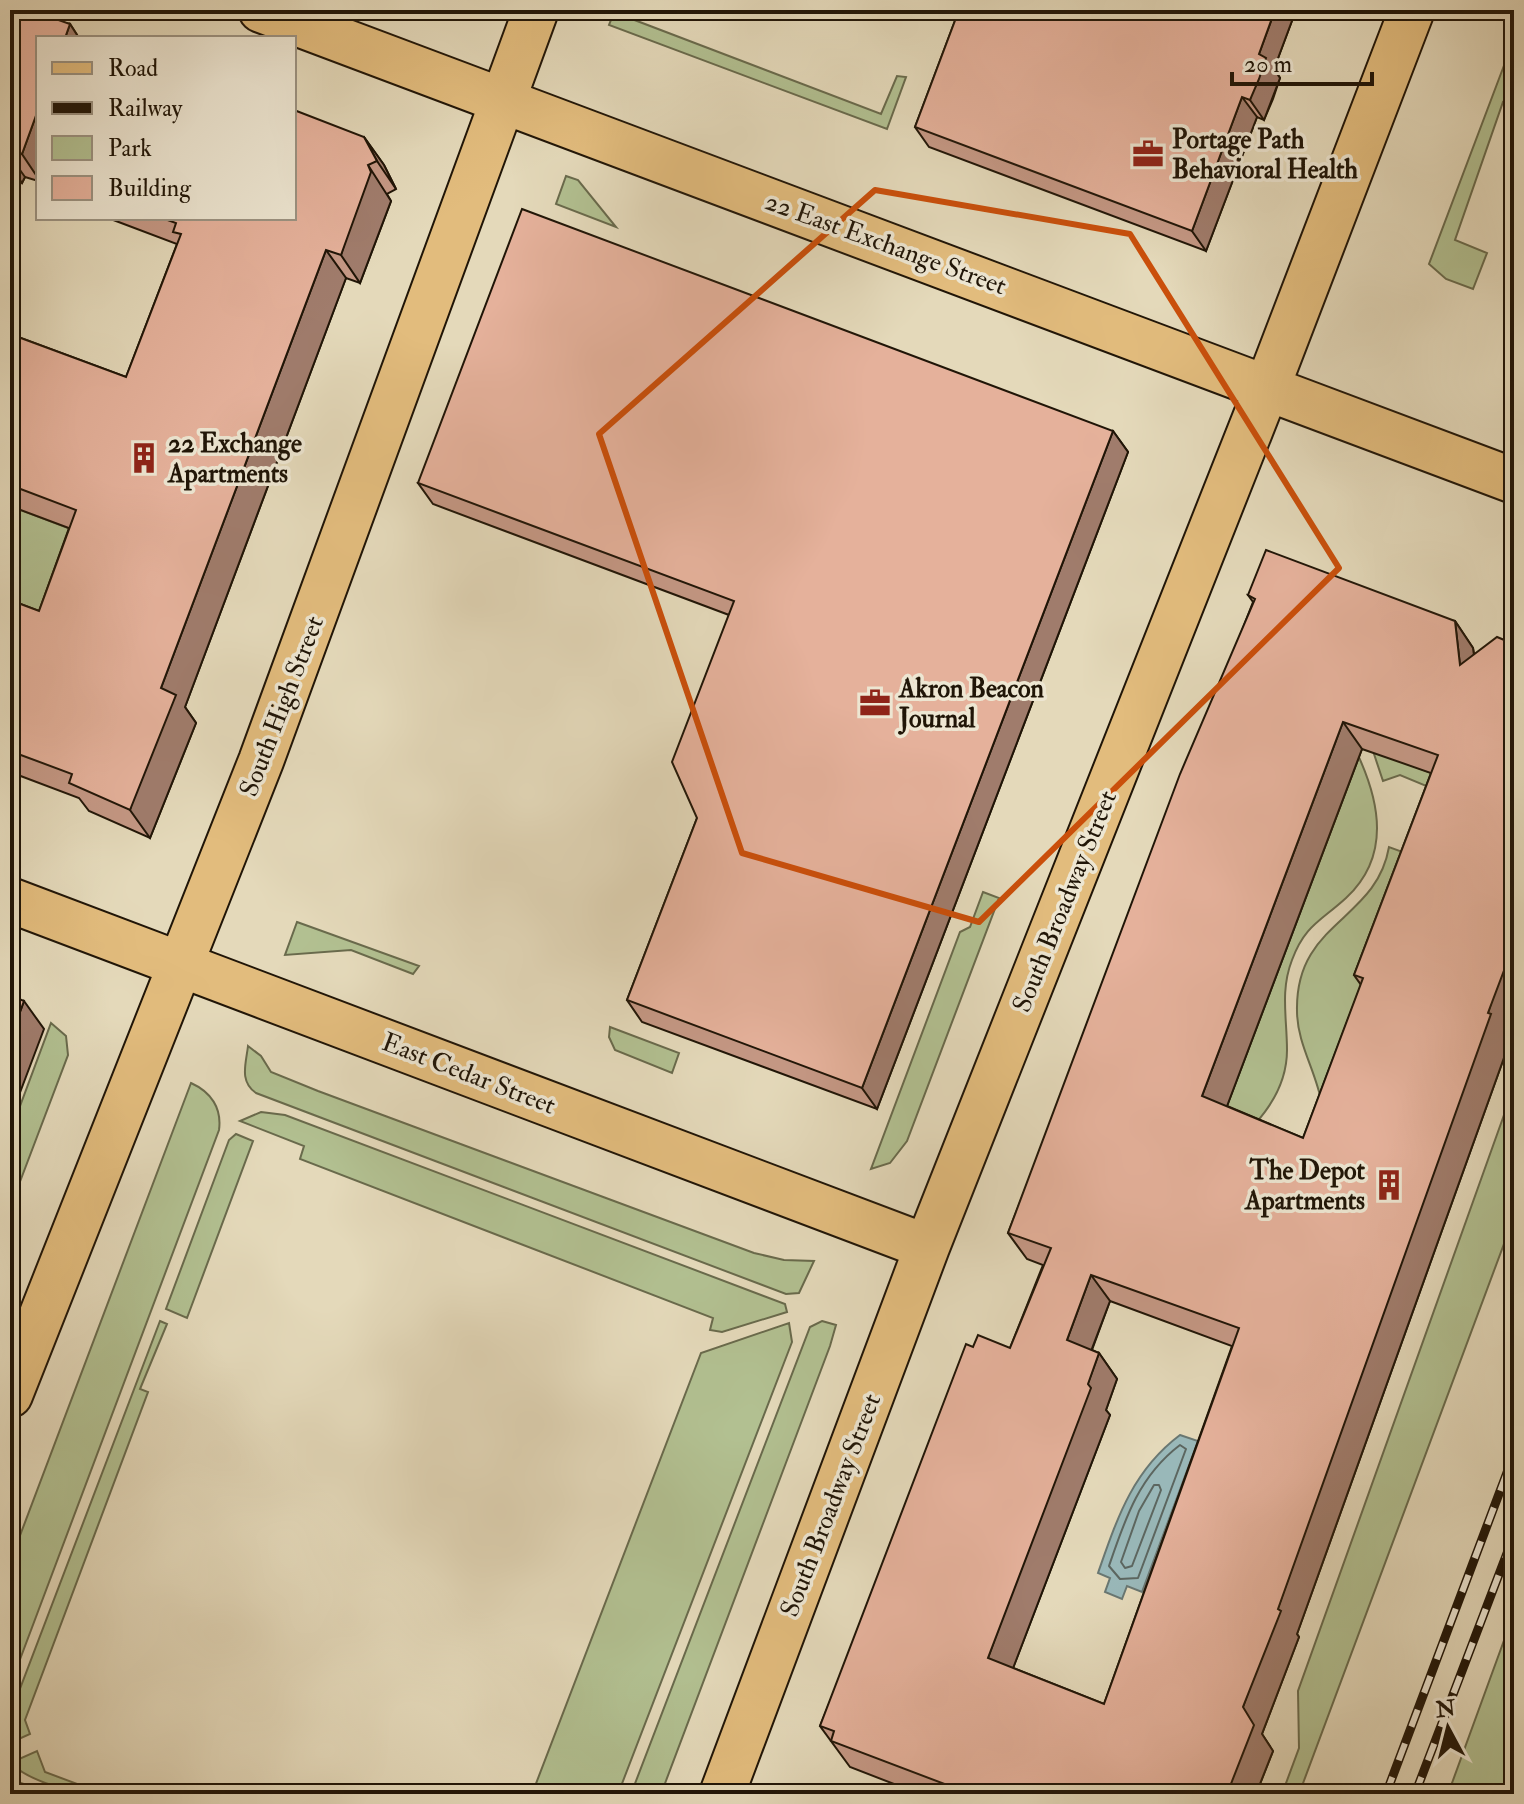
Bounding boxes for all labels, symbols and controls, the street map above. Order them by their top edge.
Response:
legend [36,36,296,220]
scale bar [1232,36,1372,86]
text: 20 m [1244,49,1293,80]
text: Road [108,53,158,84]
text: Railway [108,93,183,124]
place label: Portage Path Behavioral Health [1172,124,1358,186]
text: Park [108,133,152,164]
office icon: Portage Path Behavioral Health [1131,137,1165,171]
text: Building [108,173,192,204]
street label: 22 East Exchange Street [761,185,1011,302]
place label: 22 Exchange Apartments [167,428,302,491]
building icon: 22 Exchange Apartments [127,441,161,475]
street label: South High Street [233,612,331,801]
place label: Akron Beacon Journal [897,673,1044,735]
office icon: Akron Beacon Journal [858,686,892,720]
street label: South Broadway Street [1006,786,1124,1017]
street label: East Cedar Street [377,1026,560,1122]
place label: The Depot Apartments [1244,1155,1366,1218]
building icon: The Depot Apartments [1372,1168,1406,1202]
street label: South Broadway Street [774,1389,888,1621]
north arrow [1408,1688,1488,1768]
text: N [1433,1694,1457,1724]

